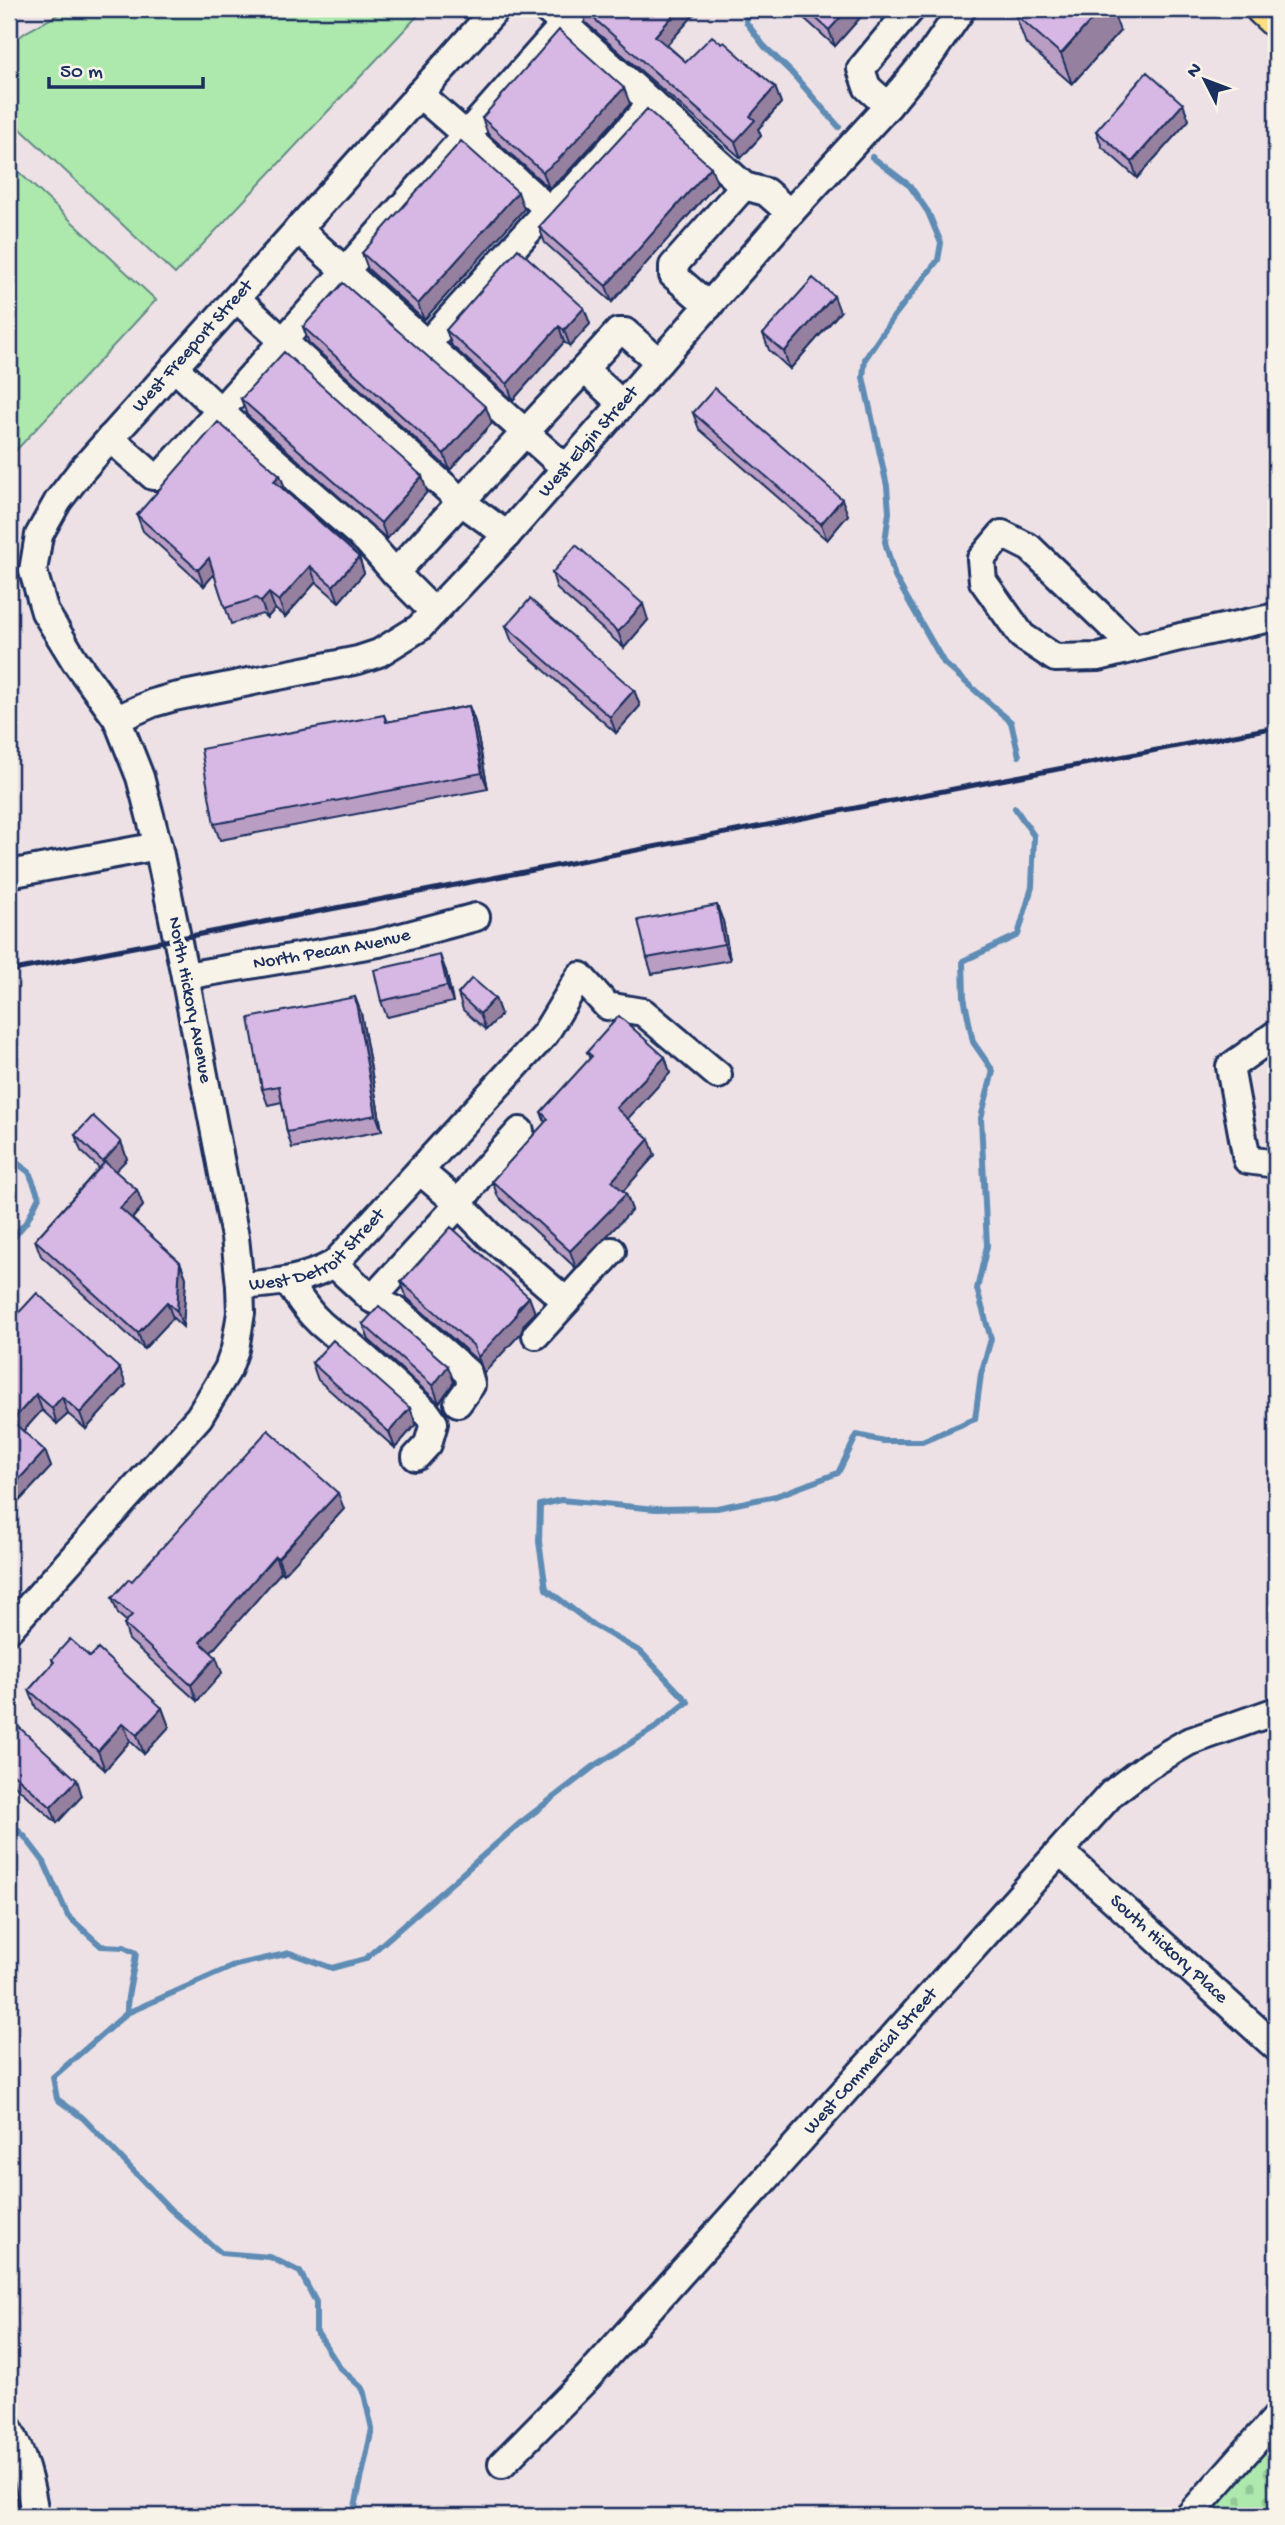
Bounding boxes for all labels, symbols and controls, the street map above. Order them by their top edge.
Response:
scale bar [49,46,203,90]
north arrow [1170,46,1240,116]
text: N [1182,59,1208,83]
text: 50 m [60,61,103,86]
street label: West Freeport Street [127,274,260,417]
street label: West Elgin Street [534,380,645,502]
street label: North Hickory Avenue [162,915,216,1085]
street label: North Pecan Avenue [251,924,413,976]
street label: West Detroit Street [248,1203,392,1297]
street label: South Hickory Place [1104,1890,1233,2009]
street label: West Commercial Street [799,1982,944,2140]

